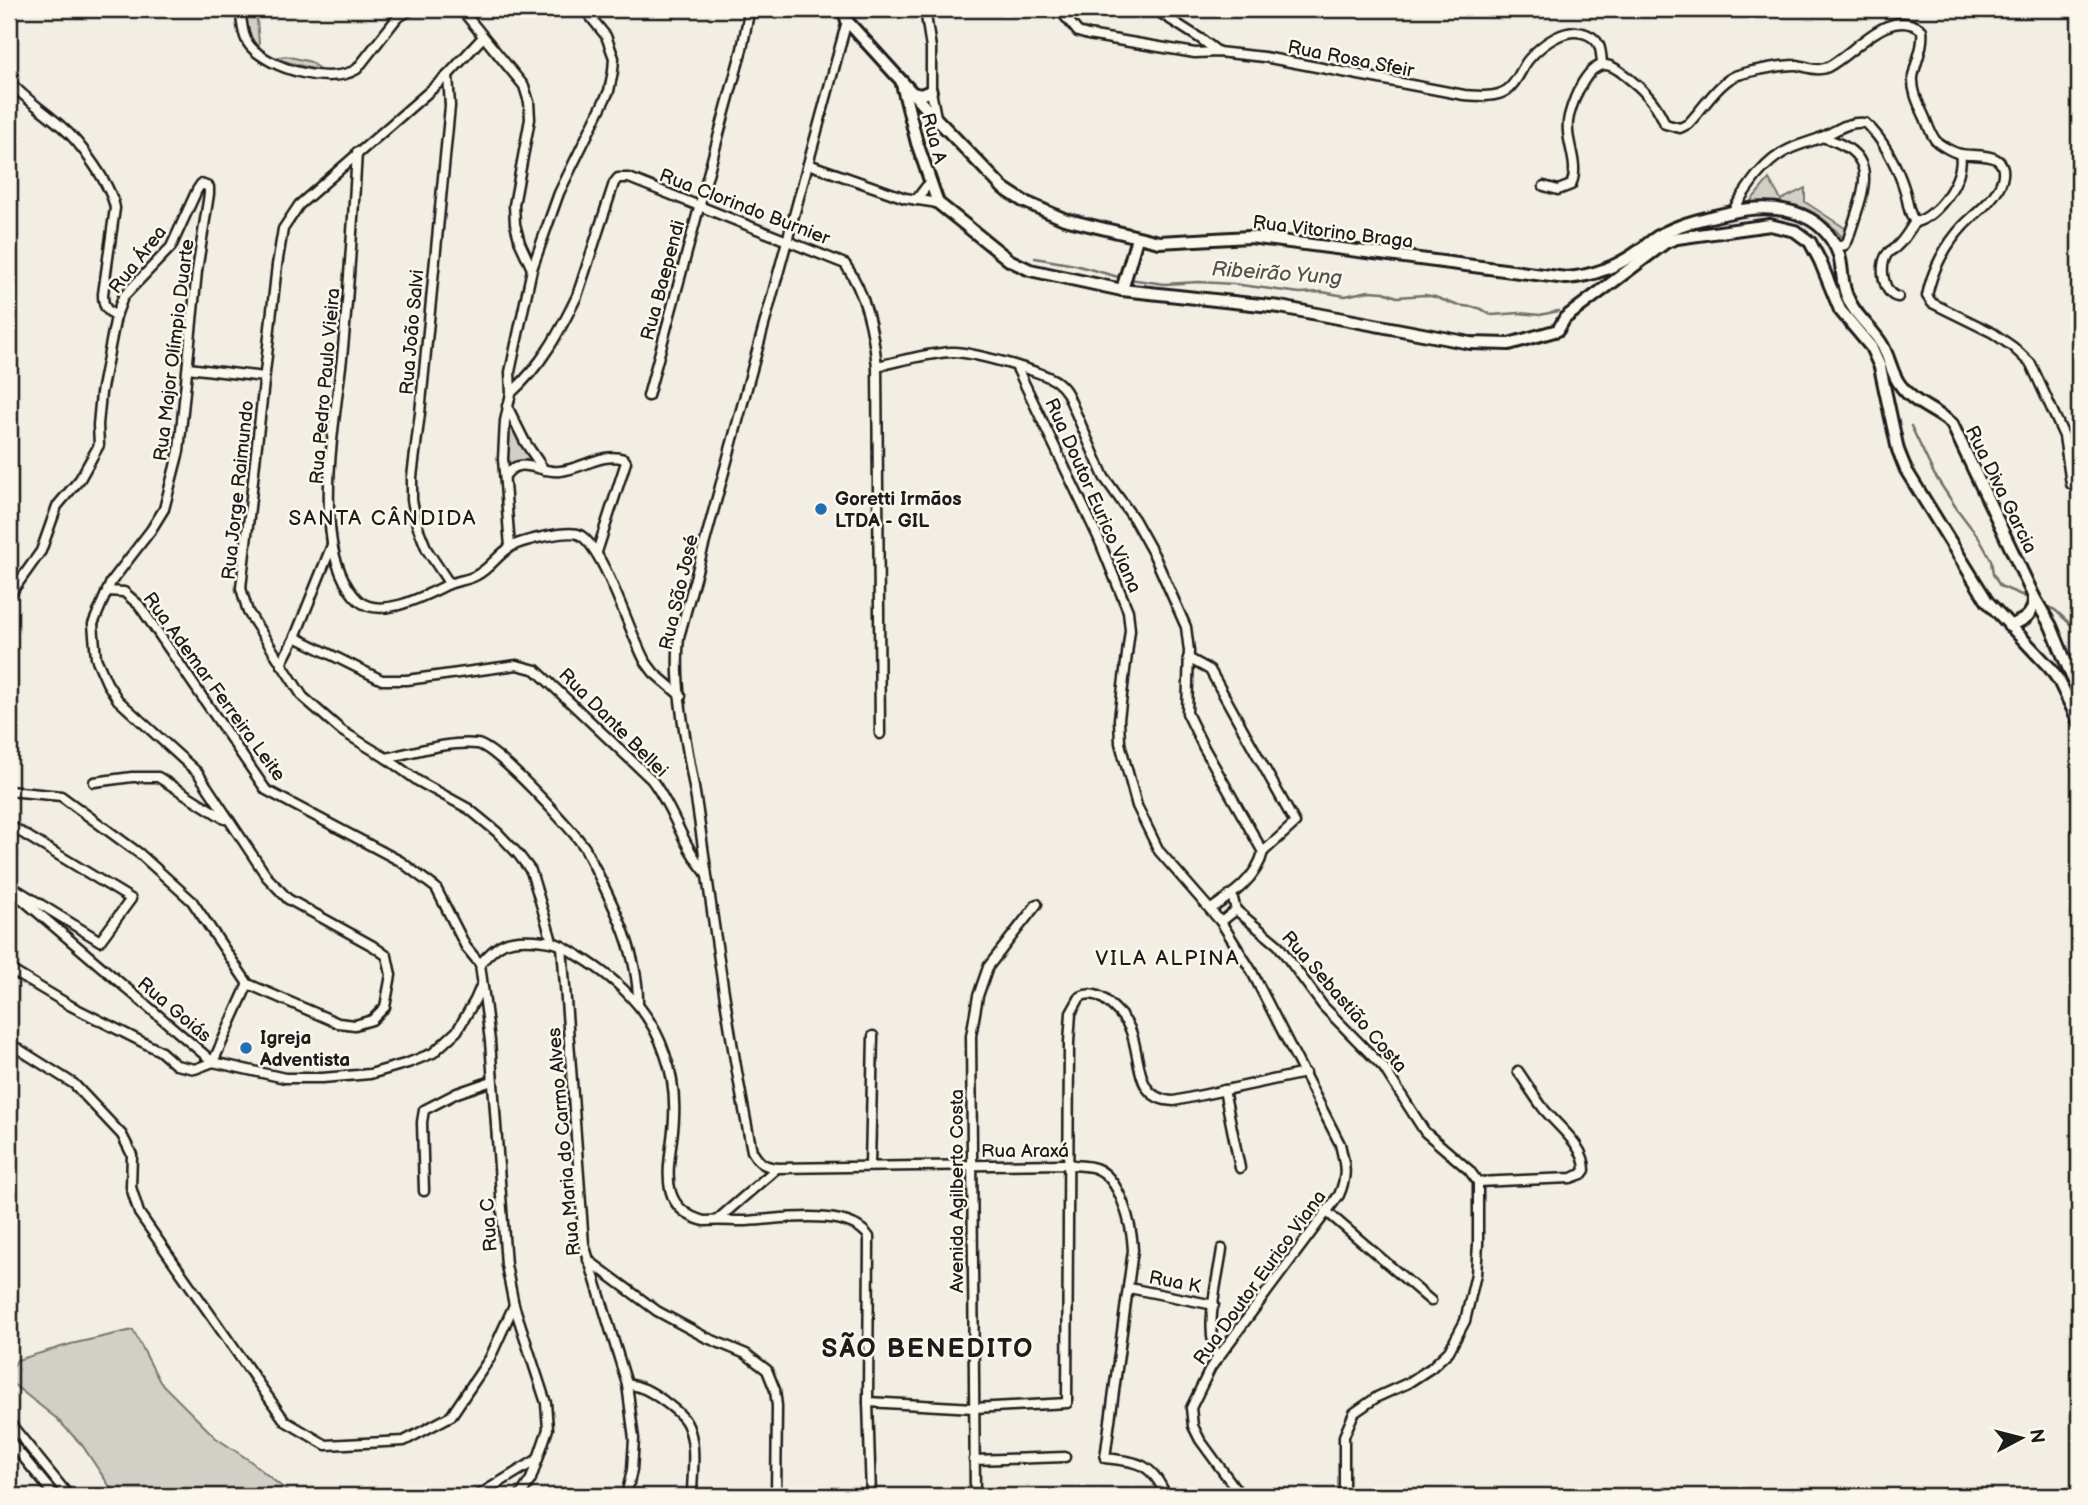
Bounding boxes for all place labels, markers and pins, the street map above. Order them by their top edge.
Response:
place label: Goretti Irmãos LTDA - GIL [835,488,962,533]
marker: Goretti Irmãos LTDA - GIL [813,501,829,517]
place label: Igreja Adventista [259,1027,350,1072]
marker: Igreja Adventista [238,1040,254,1056]

